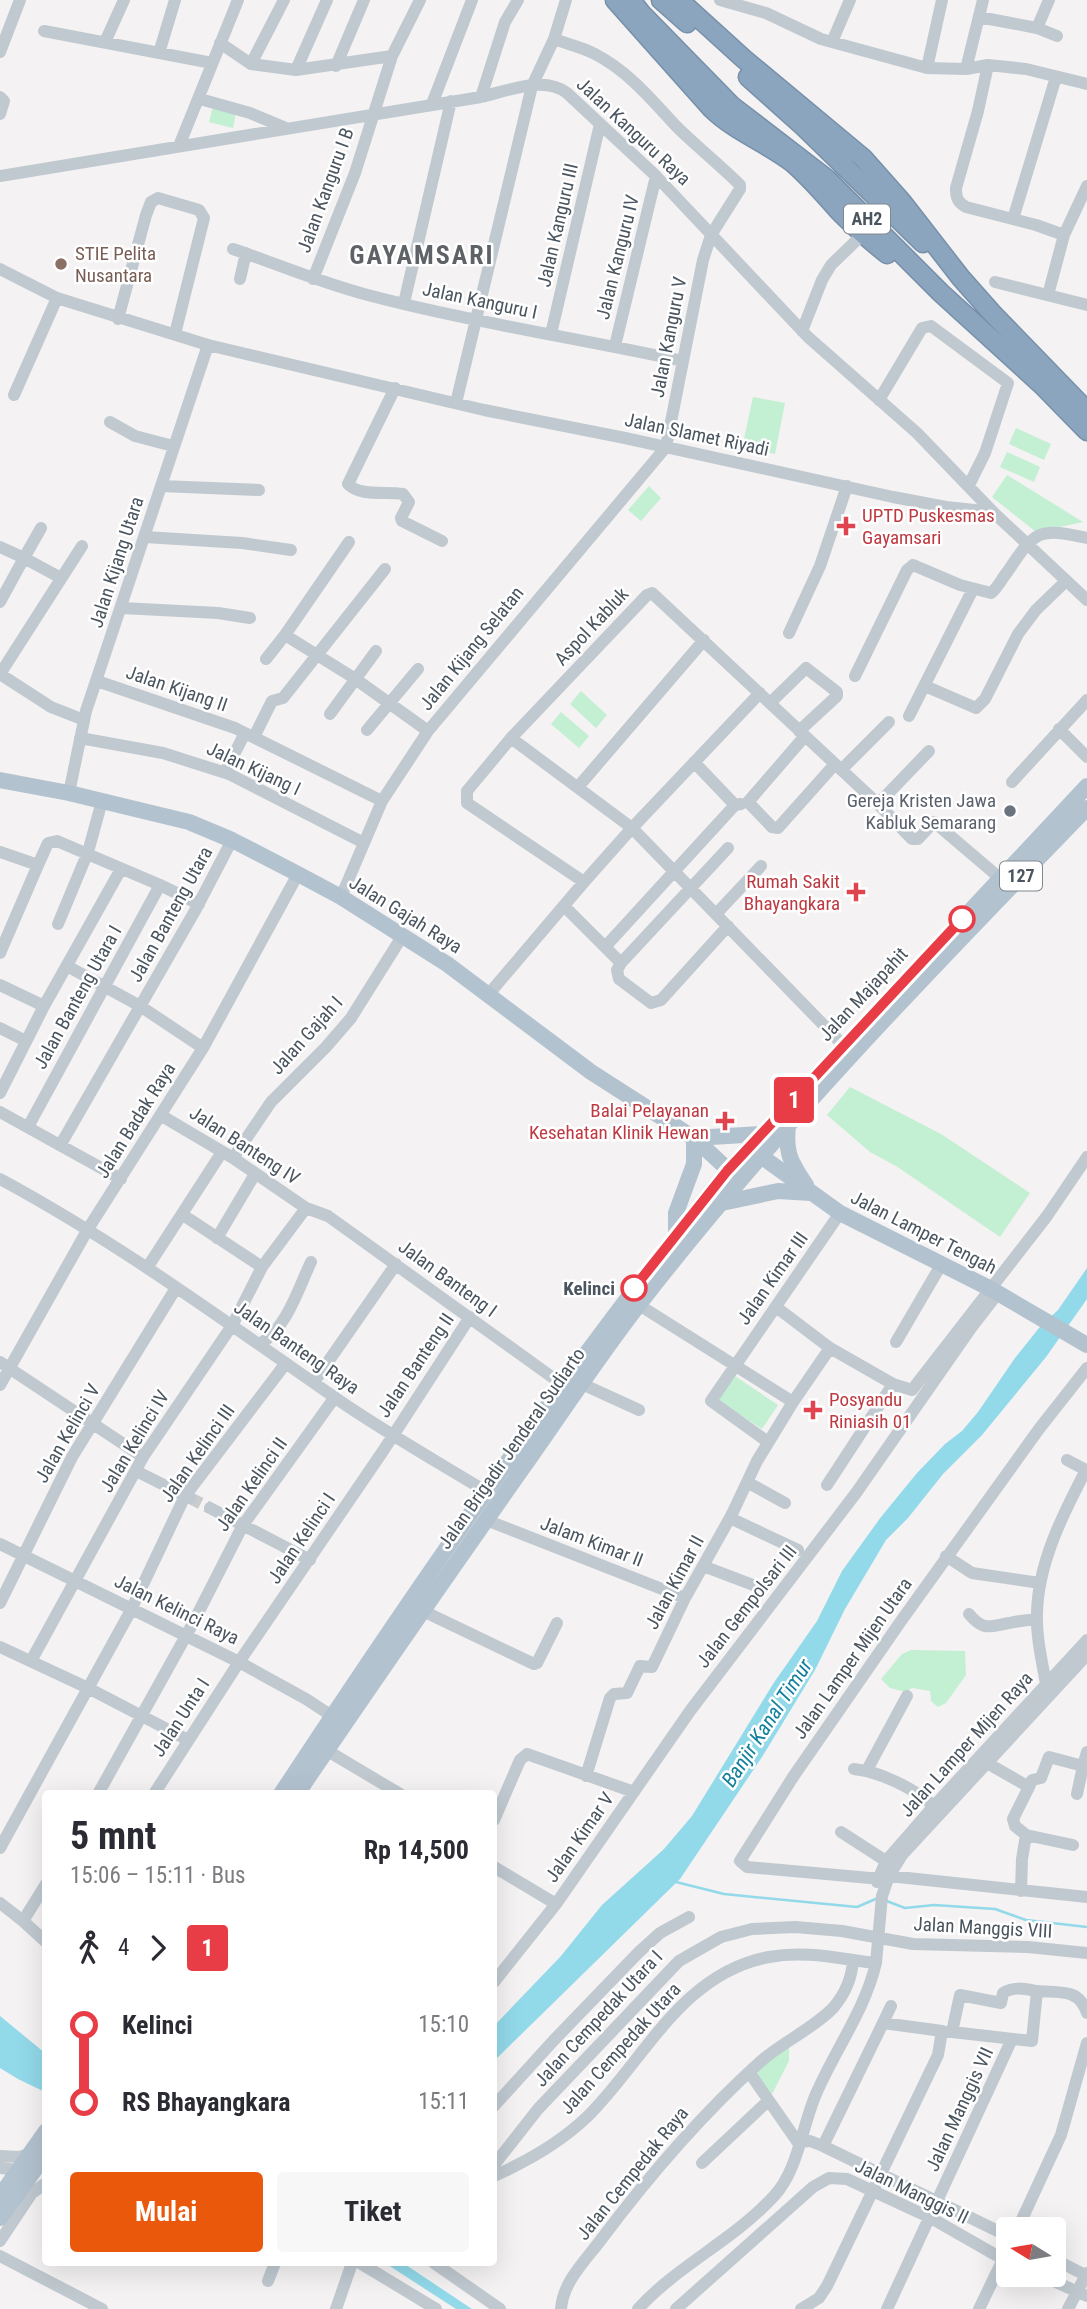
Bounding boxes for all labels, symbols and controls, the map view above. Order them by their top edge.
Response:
street label: Jalan Kanguru Raya [572,73,696,190]
street label: Jalan Kanguru I B [292,125,359,256]
street label: Jalan Kanguru III [532,161,583,289]
street label: Jalan Kanguru IV [591,192,644,322]
road number: AH2 [844,204,890,233]
district label: GAYAMSARI [349,240,495,270]
place label: STIE Pelita Nusantara [75,242,156,287]
marker: STIE Pelita Nusantara [53,256,69,272]
street label: Jalan Kanguru V [646,274,692,399]
street label: Jalan Kanguru I [420,277,539,324]
street label: Jalan Slamet Riyadi [623,408,771,461]
street label: Jalan Kijang Utara [84,494,148,630]
place label: UPTD Puskesmas Gayamsari [862,504,995,549]
marker: UPTD Puskesmas Gayamsari [836,516,856,536]
street label: Jalan Kijang Selatan [414,582,528,715]
street label: Aspol Kabluk [549,582,634,670]
street label: Jalan Kijang II [123,660,231,717]
street label: Jalan Kijang I [203,737,304,800]
place label: Gereja Kristen Jawa Kabluk Semarang [847,789,996,834]
marker: Gereja Kristen Jawa Kabluk Semarang [1002,803,1018,819]
street label: Jalan Banteng Utara [124,842,217,986]
road number: 127 [1000,862,1042,890]
place label: Rumah Sakit Bhayangkara [744,870,840,915]
street label: Jalan Gajah Raya [345,871,466,958]
marker: Rumah Sakit Bhayangkara [846,882,866,902]
unlabelled marker [949,906,975,932]
street label: Jalan Banteng Utara I [28,921,126,1073]
street label: Jalan Majapahit [814,943,913,1046]
street label: Jalan Gajah I [265,991,347,1079]
street label: Jalan Badak Raya [91,1058,180,1182]
line badge: 1 [771,1077,817,1123]
text: 1 [788,1086,800,1114]
place label: Balai Pelayanan Kesehatan Klinik Hewan [529,1099,709,1144]
street label: Jalan Banteng IV [185,1101,304,1190]
marker: Balai Pelayanan Kesehatan Klinik Hewan [715,1111,735,1131]
street label: Jalan Lamper Tengah [847,1186,1001,1279]
street label: Jalan Kimar III [732,1228,813,1329]
street label: Jalan Banteng I [394,1235,501,1322]
marker: Kelinci [621,1275,647,1301]
place label: Kelinci [563,1277,615,1300]
street label: Jalan Banteng Raya [230,1296,364,1399]
street label: Jalan Banteng II [372,1309,459,1422]
street label: Jalan Brigadir Jenderal Sudiarto [433,1343,590,1553]
street label: Jalan Kelinci V [30,1379,105,1487]
street label: Jalan Kelinci IV [95,1386,174,1497]
place label: Posyandu Riniasih 01 [829,1388,911,1433]
street label: Jalan Kelinci III [155,1400,240,1507]
marker: Posyandu Riniasih 01 [803,1400,823,1420]
street label: Jalan Kelinci II [211,1433,292,1536]
street label: Jalan Kelinci I [263,1489,340,1588]
street label: Jalam Kimar II [537,1511,646,1572]
street label: Jalan Kimar II [640,1531,709,1633]
street label: Jalan Gempolsari III [691,1540,801,1672]
street label: Jalan Kelinci Raya [111,1569,243,1650]
street label: Jalan Lamper Mijen Utara [788,1573,917,1743]
water label: Banjir Kanal Timur [717,1654,818,1791]
street label: Jalan Lamper Mijen Raya [895,1667,1038,1822]
street label: Jalan Unta I [147,1674,214,1761]
street label: Jalan Kimar V [540,1788,619,1887]
text: 5 mnt [70,1814,157,1858]
text: Rp 14,500 [364,1835,469,1865]
text: 15:06 – 15:11 · Bus [70,1862,246,1889]
street label: Jalan Manggis VIII [913,1912,1053,1943]
icon: walk [70,1929,108,1967]
icon: forward [139,1929,177,1967]
text: 4 [118,1934,129,1961]
text: 1 [201,1934,214,1962]
street label: Jalan Cempedak Utara I [529,1945,667,2091]
street label: Jalan Cempedak Utara [555,1978,685,2118]
text: Kelinci [122,2010,193,2040]
text: 15:10 [418,2011,469,2038]
street label: Jalan Manggis VII [921,2044,998,2175]
text: RS Bhayangkara [122,2087,291,2117]
text: 15:11 [418,2088,469,2115]
street label: Jalan Cempedak Raya [572,2102,693,2245]
street label: Jalan Manggis II [851,2154,972,2229]
button: Mulai [70,2172,263,2252]
button: Tiket [277,2172,469,2252]
north arrow [996,2217,1066,2287]
map controls [996,2217,1066,2287]

